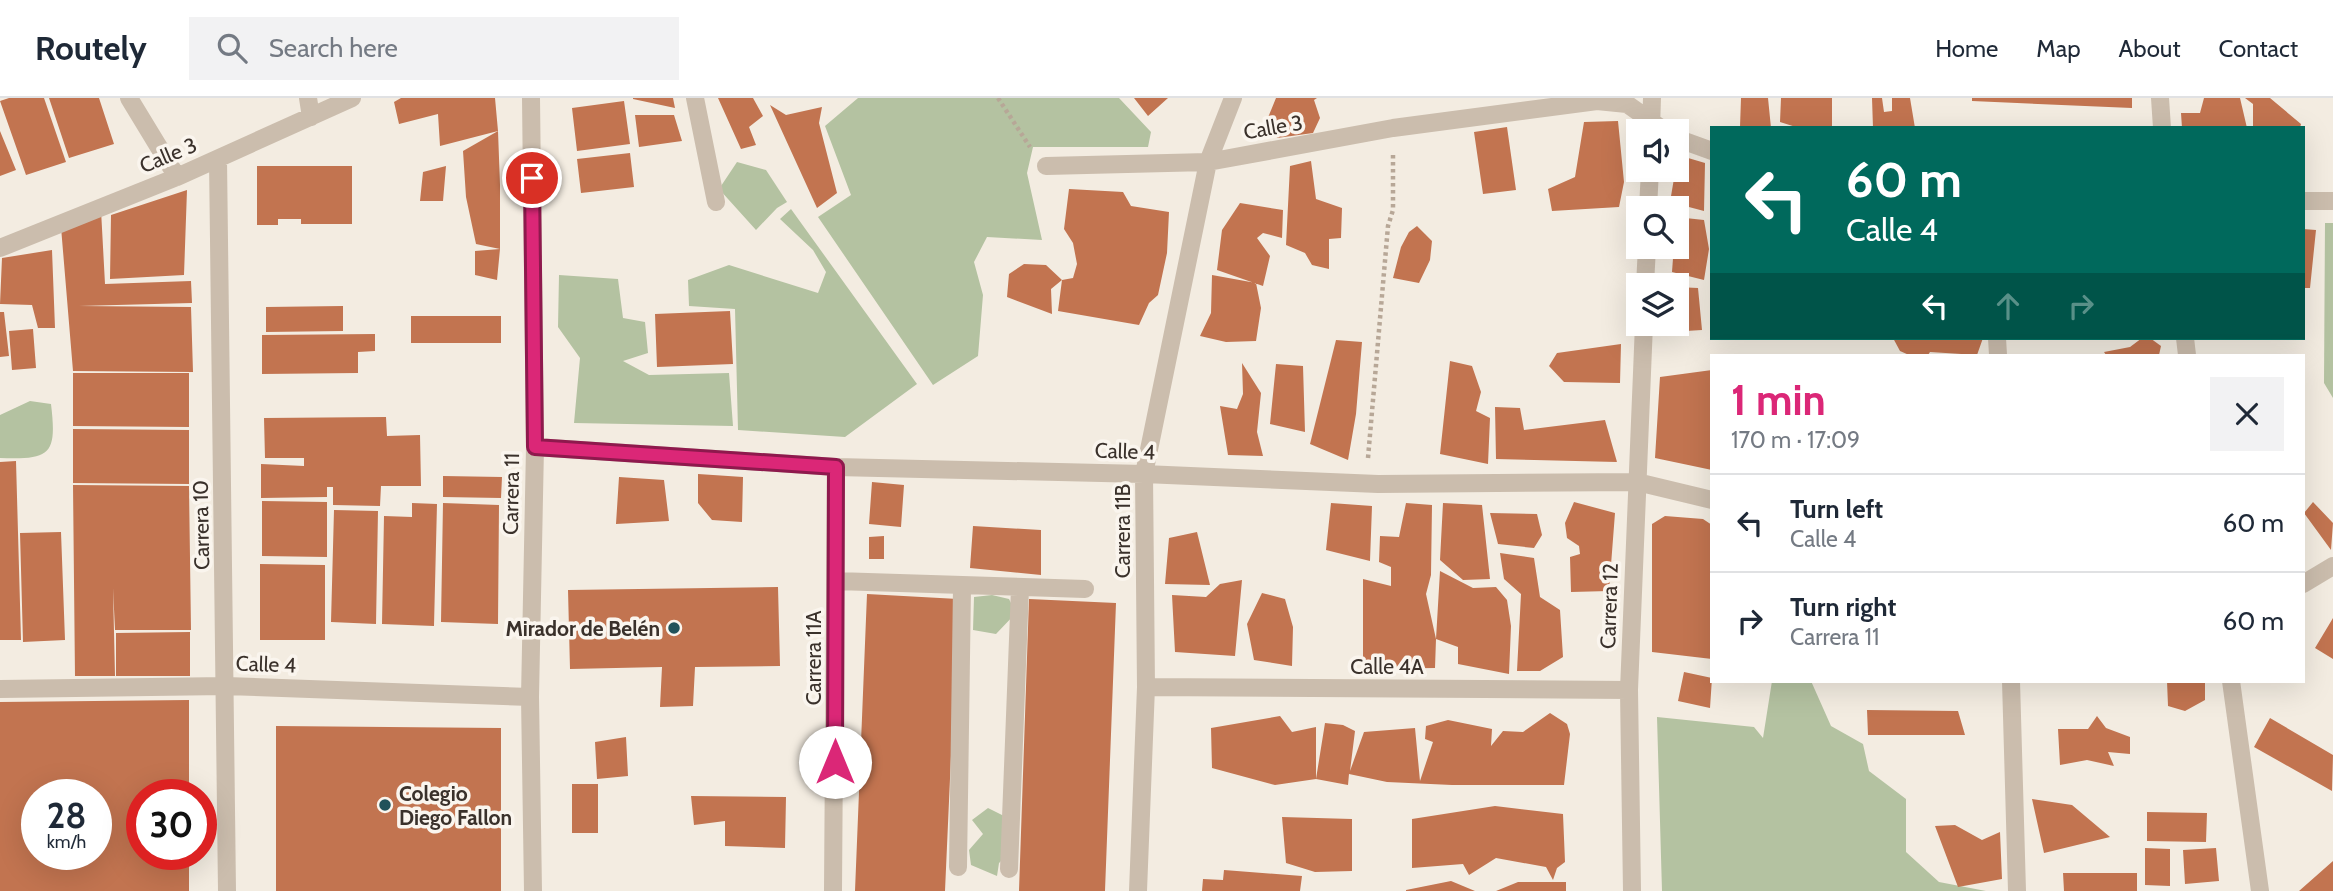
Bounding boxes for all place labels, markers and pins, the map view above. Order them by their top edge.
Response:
pin [502,148,562,208]
place label: Mirador de Belén [505,616,660,641]
marker: Mirador de Belén [666,620,682,636]
place label: Colegio Diego Fallon [399,781,512,830]
marker: Colegio Diego Fallon [377,797,393,813]

